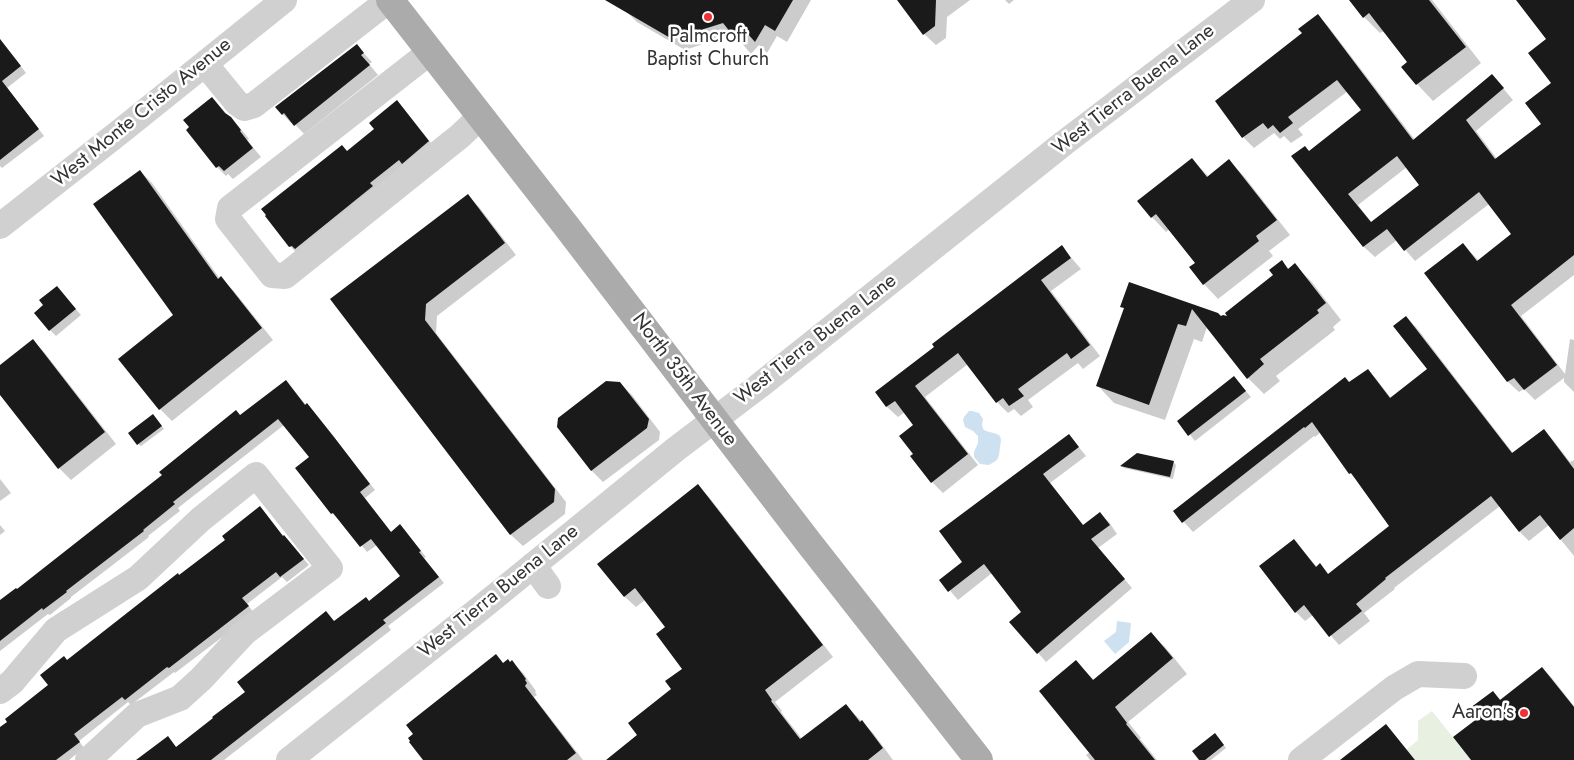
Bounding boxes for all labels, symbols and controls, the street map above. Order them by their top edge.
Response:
marker: Palmcroft Baptist Church [702,11,714,23]
street label: West Tierra Buena Lane [1048,19,1220,161]
place label: Palmcroft Baptist Church [647,25,769,72]
street label: West Monte Cristo Avenue [47,33,237,193]
street label: West Tierra Buena Lane [730,269,902,411]
street label: North 35th Avenue [626,309,742,451]
street label: West Tierra Buena Lane [414,520,584,664]
place label: Aaron's [1452,701,1514,725]
marker: Aaron's [1518,707,1530,719]

